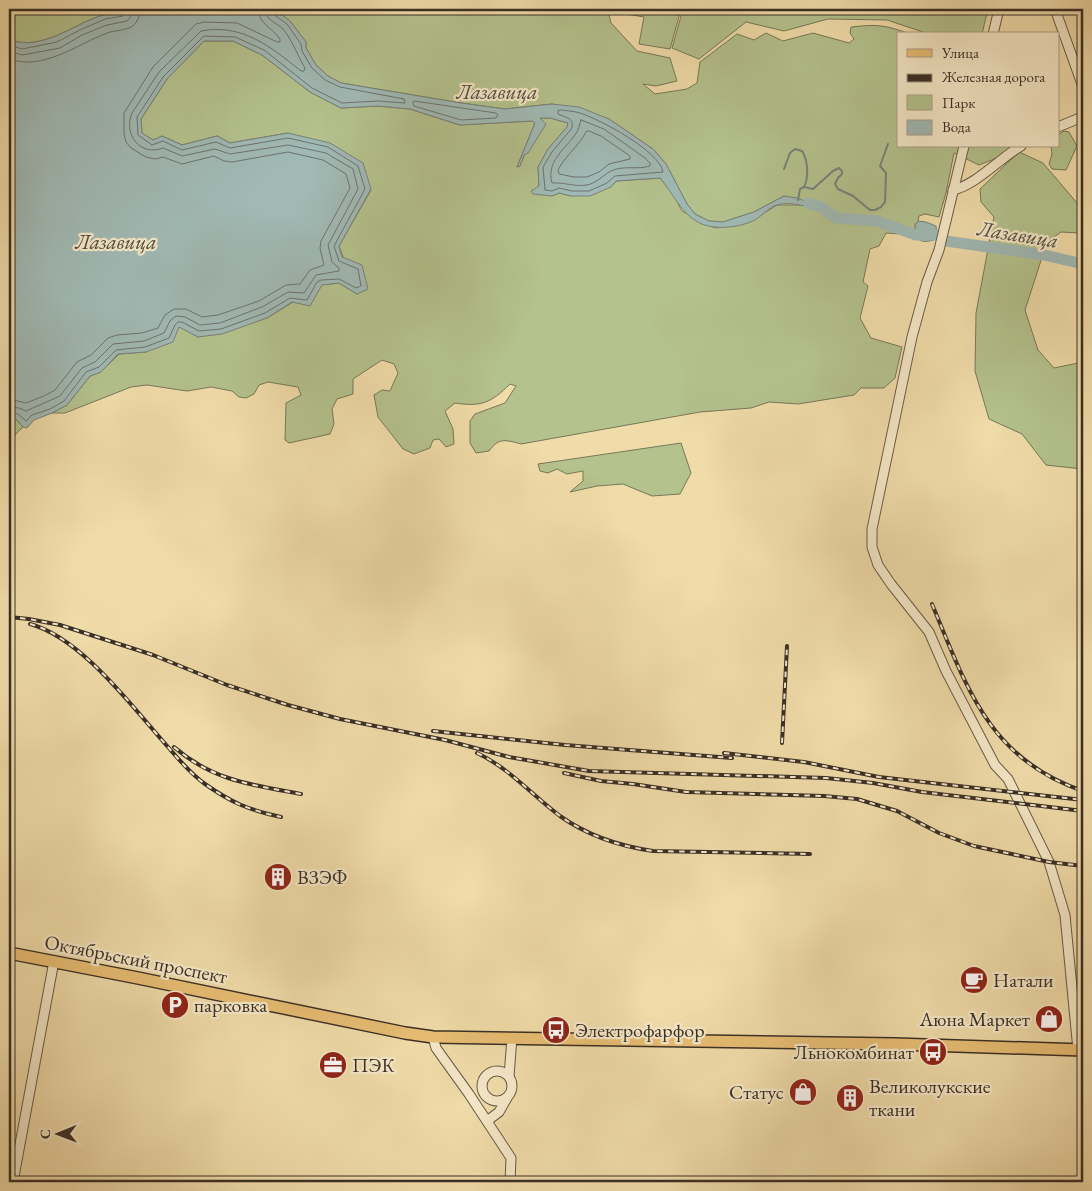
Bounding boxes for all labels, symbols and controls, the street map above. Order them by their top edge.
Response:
legend [897,32,1060,148]
text: Улица [941,43,979,62]
text: Железная дорога [941,67,1045,86]
water label: Лазавица [455,78,538,105]
text: Парк [942,93,975,112]
text: Вода [942,117,971,136]
water label: Лазавица [975,214,1060,254]
water label: Лазавица [74,228,157,255]
building icon: ВЗЭФ [263,862,293,892]
place label: ВЗЭФ [297,864,347,890]
street label: Октябрьский проспект [42,929,230,989]
cafe icon: Натали [959,965,989,995]
place label: Натали [993,967,1054,993]
parking icon: парковка [160,990,190,1020]
place label: парковка [194,992,267,1018]
shop icon: Аюна Маркет [1034,1004,1064,1034]
place label: Аюна Маркет [918,1006,1030,1032]
bus stop icon: Электрофарфор [541,1015,571,1045]
place label: Электрофарфор [575,1017,705,1043]
bus stop icon: Льнокомбинат [918,1037,948,1067]
place label: Льнокомбинат [794,1039,914,1065]
office icon: ПЭК [318,1050,348,1080]
place label: ПЭК [352,1052,396,1078]
place label: Великолукские ткани [869,1073,991,1122]
shop icon: Статус [788,1077,818,1107]
place label: Статус [729,1079,784,1105]
building icon: Великолукские ткани [835,1083,865,1113]
north arrow [32,1108,82,1158]
text: С [36,1129,54,1139]

